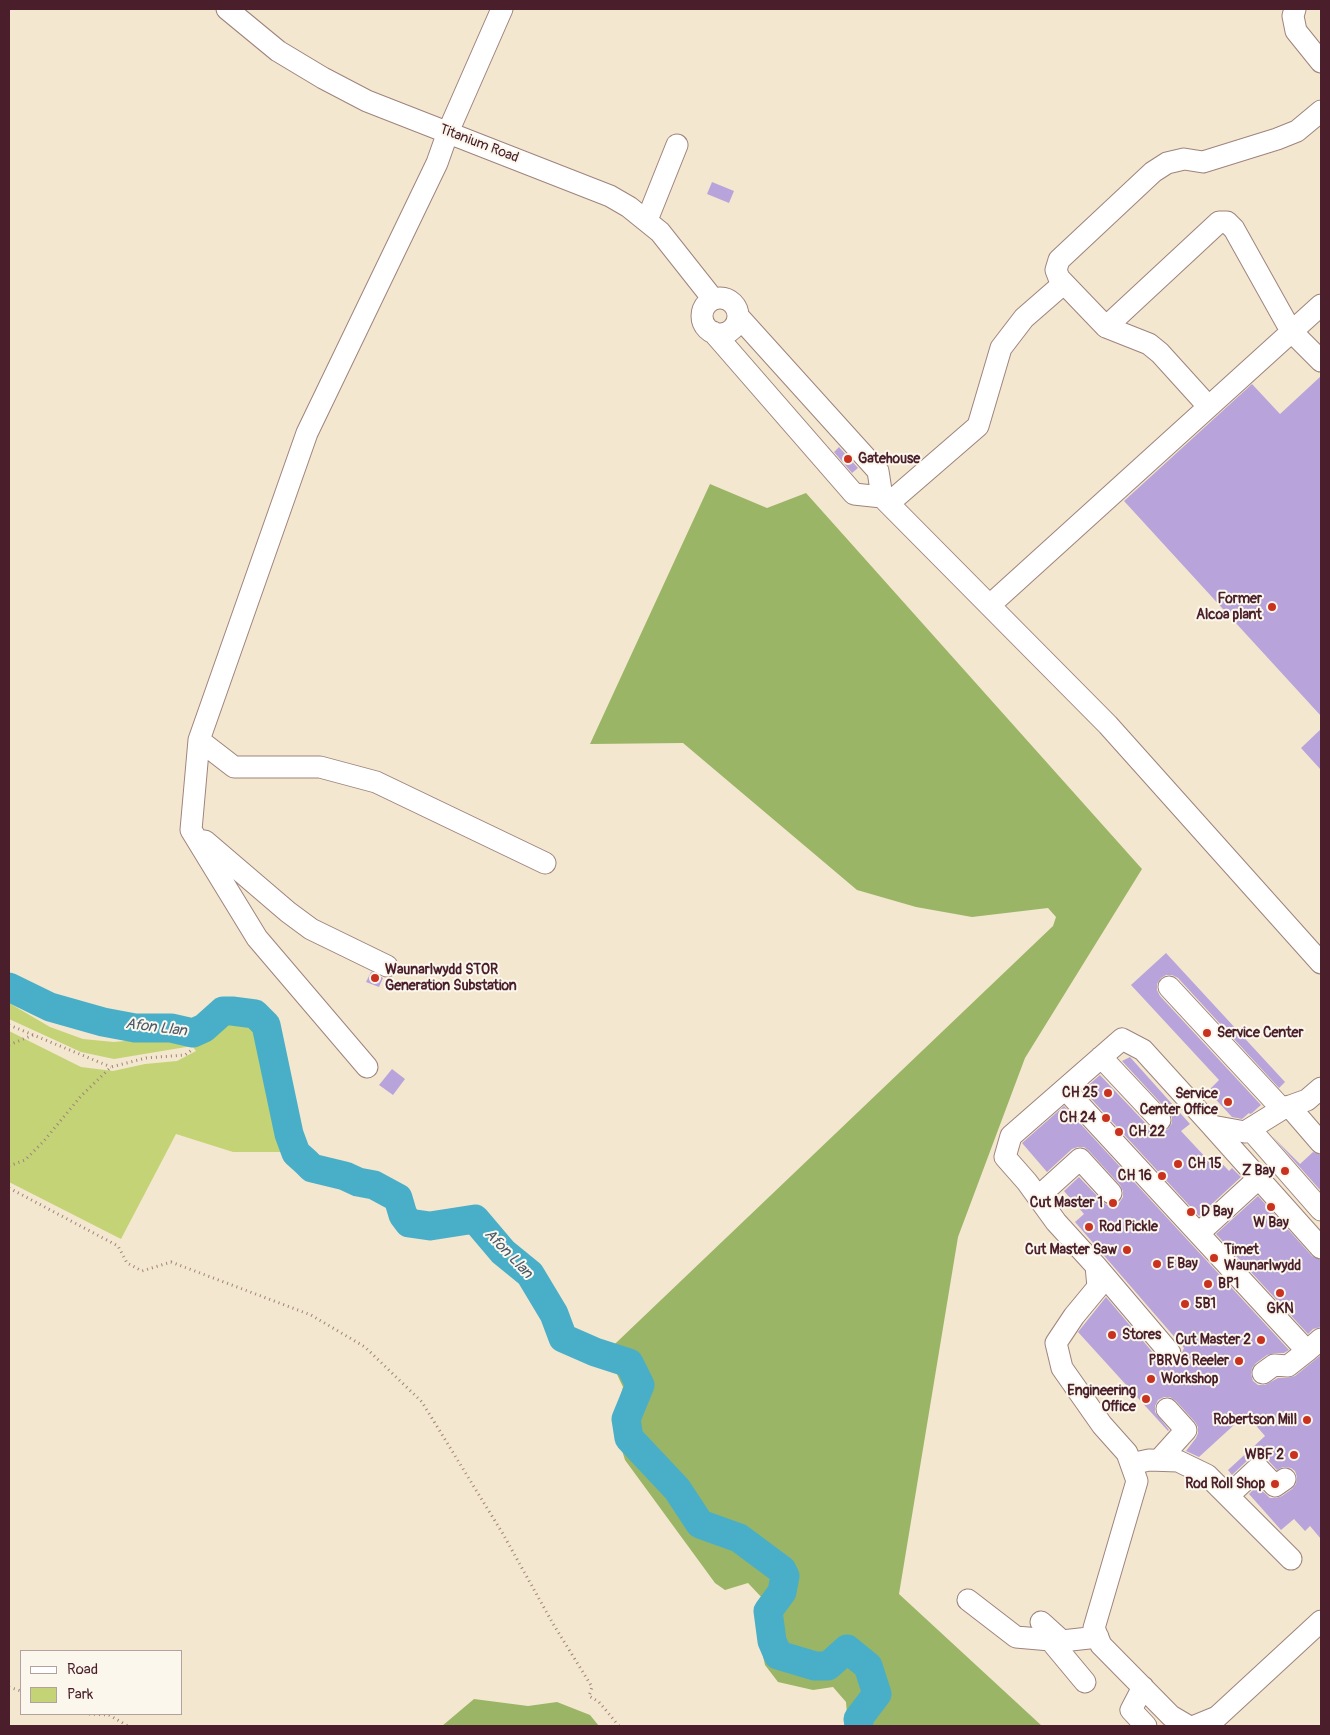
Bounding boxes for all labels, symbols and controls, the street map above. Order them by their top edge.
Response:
street label: Titanium Road [437,121,521,167]
place label: Gatehouse [858,451,920,467]
marker: Gatehouse [842,453,854,465]
place label: Former Alcoa plant [1196,591,1262,624]
marker: Former Alcoa plant [1266,601,1278,613]
place label: Waunarlwydd STOR Generation Substation [385,962,517,994]
marker: Waunarlwydd STOR Generation Substation [369,972,381,984]
water label: Afon Llan [124,1015,188,1041]
place label: Service Center [1217,1025,1303,1041]
marker: Service Center [1201,1027,1213,1039]
place label: CH 25 [1062,1085,1098,1101]
place label: Service Center Office [1140,1086,1218,1118]
marker: CH 25 [1102,1087,1114,1099]
marker: Service Center Office [1222,1096,1234,1108]
place label: CH 24 [1060,1110,1096,1126]
marker: CH 24 [1100,1112,1112,1124]
place label: CH 22 [1129,1124,1165,1140]
marker: CH 22 [1113,1126,1125,1138]
place label: CH 15 [1188,1156,1222,1172]
marker: CH 15 [1172,1158,1184,1170]
place label: Z Bay [1242,1163,1275,1179]
marker: Z Bay [1279,1165,1291,1177]
place label: CH 16 [1118,1168,1152,1184]
marker: CH 16 [1156,1170,1168,1182]
place label: Cut Master 1 [1030,1195,1103,1211]
marker: Cut Master 1 [1107,1197,1119,1209]
marker: W Bay [1265,1201,1277,1213]
place label: D Bay [1201,1204,1233,1220]
marker: D Bay [1185,1206,1197,1218]
place label: W Bay [1253,1215,1289,1231]
place label: Rod Pickle [1099,1219,1158,1235]
marker: Rod Pickle [1083,1221,1095,1233]
water label: Afon Llan [480,1226,536,1282]
place label: Cut Master Saw [1025,1242,1117,1258]
place label: Timet Waunarlwydd [1224,1242,1301,1274]
marker: Cut Master Saw [1121,1244,1133,1256]
marker: Timet Waunarlwydd [1208,1252,1220,1264]
place label: E Bay [1167,1256,1198,1272]
marker: E Bay [1151,1258,1163,1270]
place label: BP1 [1218,1276,1239,1292]
marker: BP1 [1202,1278,1214,1290]
marker: GKN [1274,1287,1286,1299]
place label: 5B1 [1195,1296,1216,1312]
marker: 5B1 [1179,1298,1191,1310]
place label: GKN [1266,1301,1294,1317]
place label: Stores [1122,1327,1161,1343]
marker: Stores [1106,1329,1118,1341]
place label: Cut Master 2 [1175,1332,1251,1348]
marker: Cut Master 2 [1255,1334,1267,1346]
place label: PBRV6 Reeler [1149,1353,1229,1369]
marker: PBRV6 Reeler [1233,1355,1245,1367]
place label: Workshop [1161,1371,1218,1387]
marker: Workshop [1145,1373,1157,1385]
place label: Engineering Office [1067,1383,1136,1415]
marker: Engineering Office [1140,1393,1152,1405]
place label: Robertson Mill [1213,1412,1297,1428]
marker: Robertson Mill [1301,1414,1313,1426]
place label: WBF 2 [1245,1447,1284,1463]
marker: WBF 2 [1288,1449,1300,1461]
place label: Rod Roll Shop [1185,1476,1265,1492]
marker: Rod Roll Shop [1269,1478,1281,1490]
legend [20,1650,182,1715]
text: Road [67,1660,98,1679]
text: Park [67,1685,93,1704]

